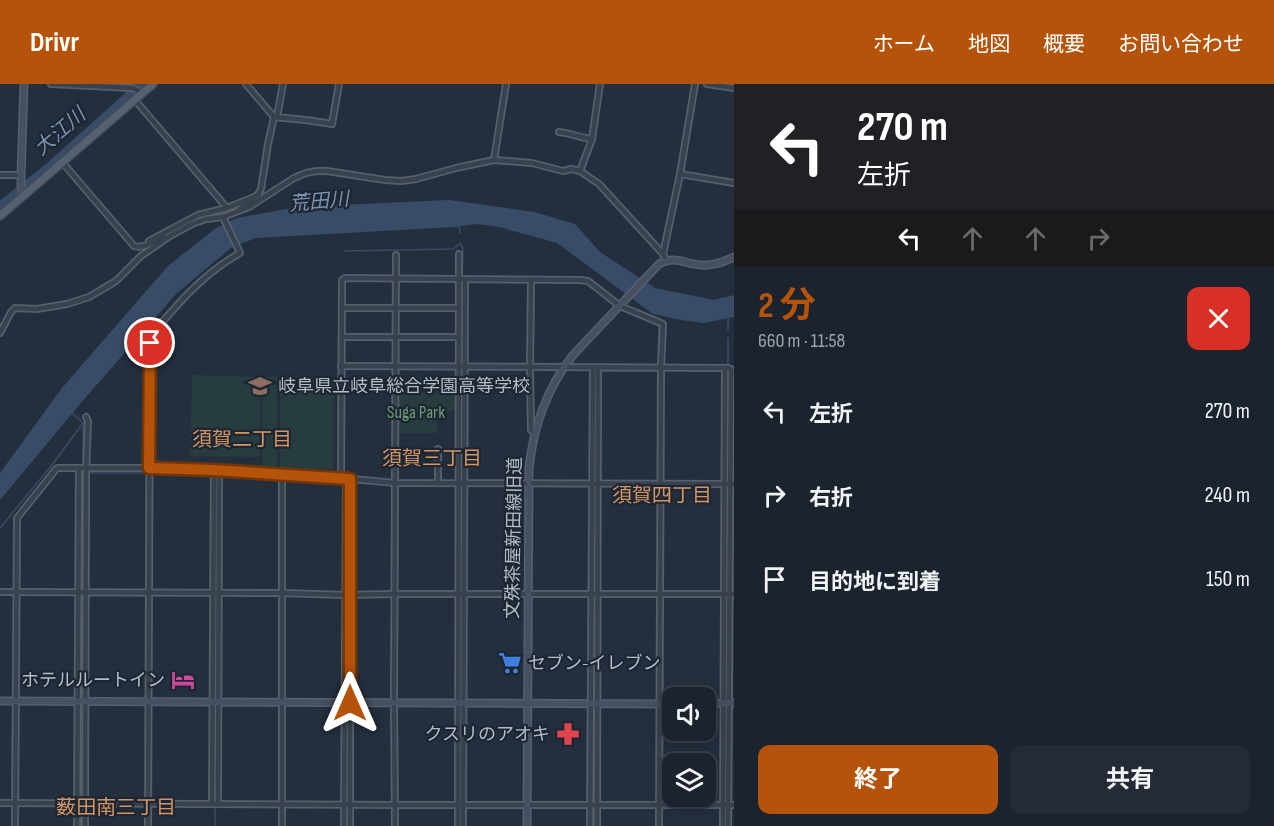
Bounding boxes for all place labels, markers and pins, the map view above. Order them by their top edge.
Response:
pin [124,317,175,368]
school or university icon: 岐阜県立岐阜総合学園高等学校 [247,373,273,399]
place label: 岐阜県立岐阜総合学園高等学校 [278,376,530,397]
supermarket icon: セブン-イレブン [497,650,523,676]
place label: セブン-イレブン [528,653,661,674]
hotel icon: ホテルルートイン [170,667,196,693]
place label: ホテルルートイン [21,670,165,691]
pharmacy icon: クスリのアオキ [555,721,581,747]
place label: クスリのアオキ [425,724,550,745]

